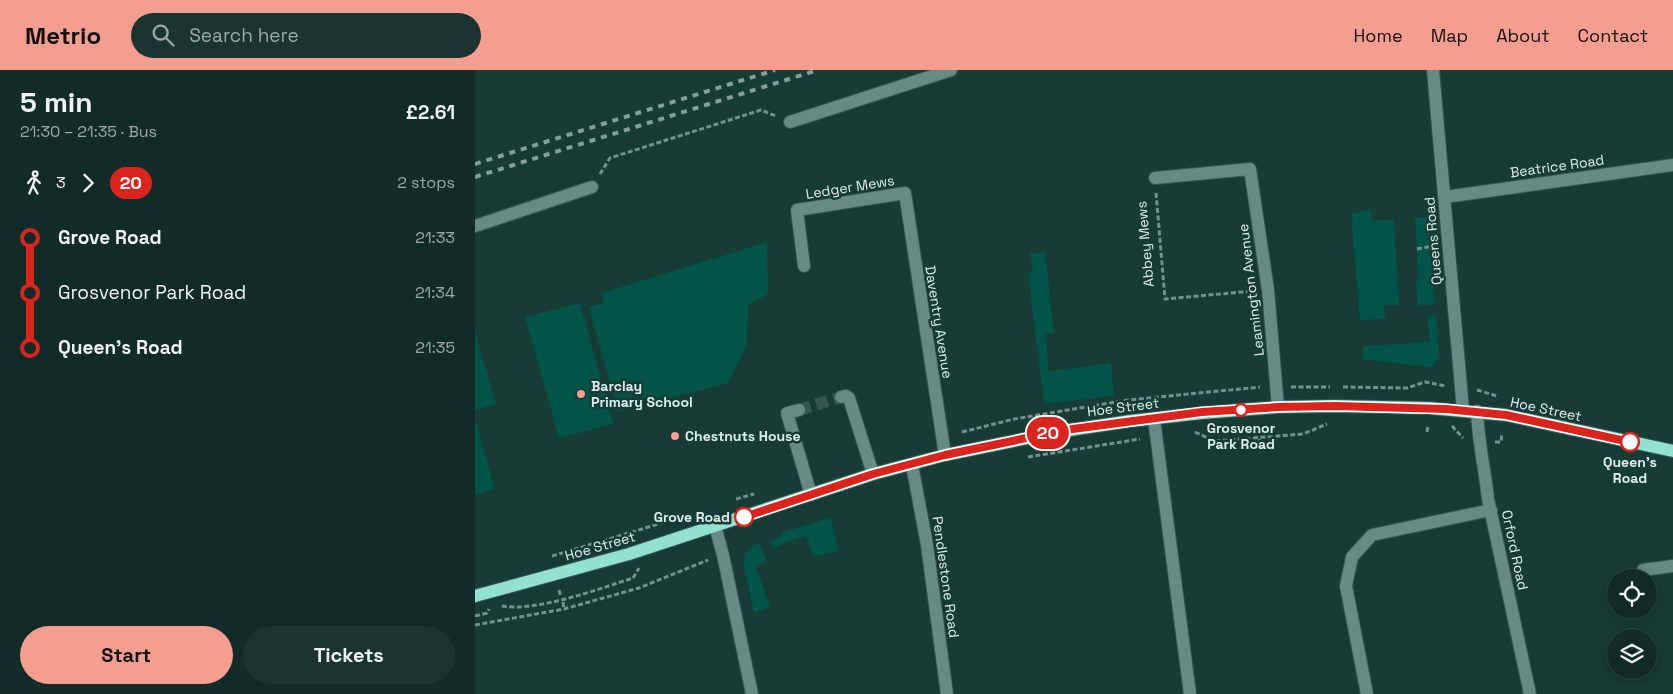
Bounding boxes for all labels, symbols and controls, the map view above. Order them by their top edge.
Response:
search box [131,13,481,58]
text: Metrio [25,20,101,51]
icon: search [149,21,177,49]
text: Search here [189,23,299,48]
text: Home [1354,24,1403,47]
text: Map [1431,24,1468,47]
text: About [1496,24,1550,47]
text: Contact [1578,24,1648,47]
text: 5 min [20,84,93,120]
text: £2.61 [406,100,455,125]
text: 21:30 – 21:35 · Bus [20,121,157,142]
street label: Beatrice Road [1509,150,1605,182]
icon: walk [20,169,48,197]
icon: forward [74,169,102,197]
text: 20 [120,171,142,194]
street label: Ledger Mews [804,171,896,203]
text: 3 [56,172,66,193]
text: 2 stops [397,172,455,193]
street label: Queens Road [1420,196,1446,286]
street label: Abbey Mews [1132,200,1158,288]
street label: Leamington Avenue [1234,223,1268,357]
text: Grove Road [58,225,162,250]
text: 21:33 [415,227,455,248]
street label: Daventry Avenue [921,264,957,380]
text: Grosvenor Park Road [58,280,246,305]
text: 21:34 [415,282,455,303]
text: Queen's Road [58,335,183,360]
text: 21:35 [415,337,455,358]
place label: Barclay Primary School [591,377,693,411]
marker: Barclay Primary School [575,388,587,400]
street label: Hoe Street [1509,393,1583,425]
street label: Hoe Street [1086,394,1160,420]
marker: Grosvenor Park Road [1234,403,1248,417]
line badge: 20 [1025,417,1071,449]
place label: Grosvenor Park Road [1207,419,1276,453]
text: 20 [1037,421,1059,444]
place label: Chestnuts House [685,427,801,445]
marker: Chestnuts House [669,430,681,442]
marker: Queen's Road [1620,432,1640,452]
place label: Queen's Road [1603,453,1657,487]
marker: Grove Road [734,507,754,527]
place label: Grove Road [654,508,730,526]
street label: Orford Road [1498,508,1532,592]
street label: Pendlestone Road [929,515,963,639]
street label: Hoe Street [563,527,637,565]
map controls [1607,569,1657,679]
button: locate [1607,569,1657,619]
button: Start [20,626,233,684]
button: Tickets [243,626,455,684]
button: layers [1607,629,1657,679]

